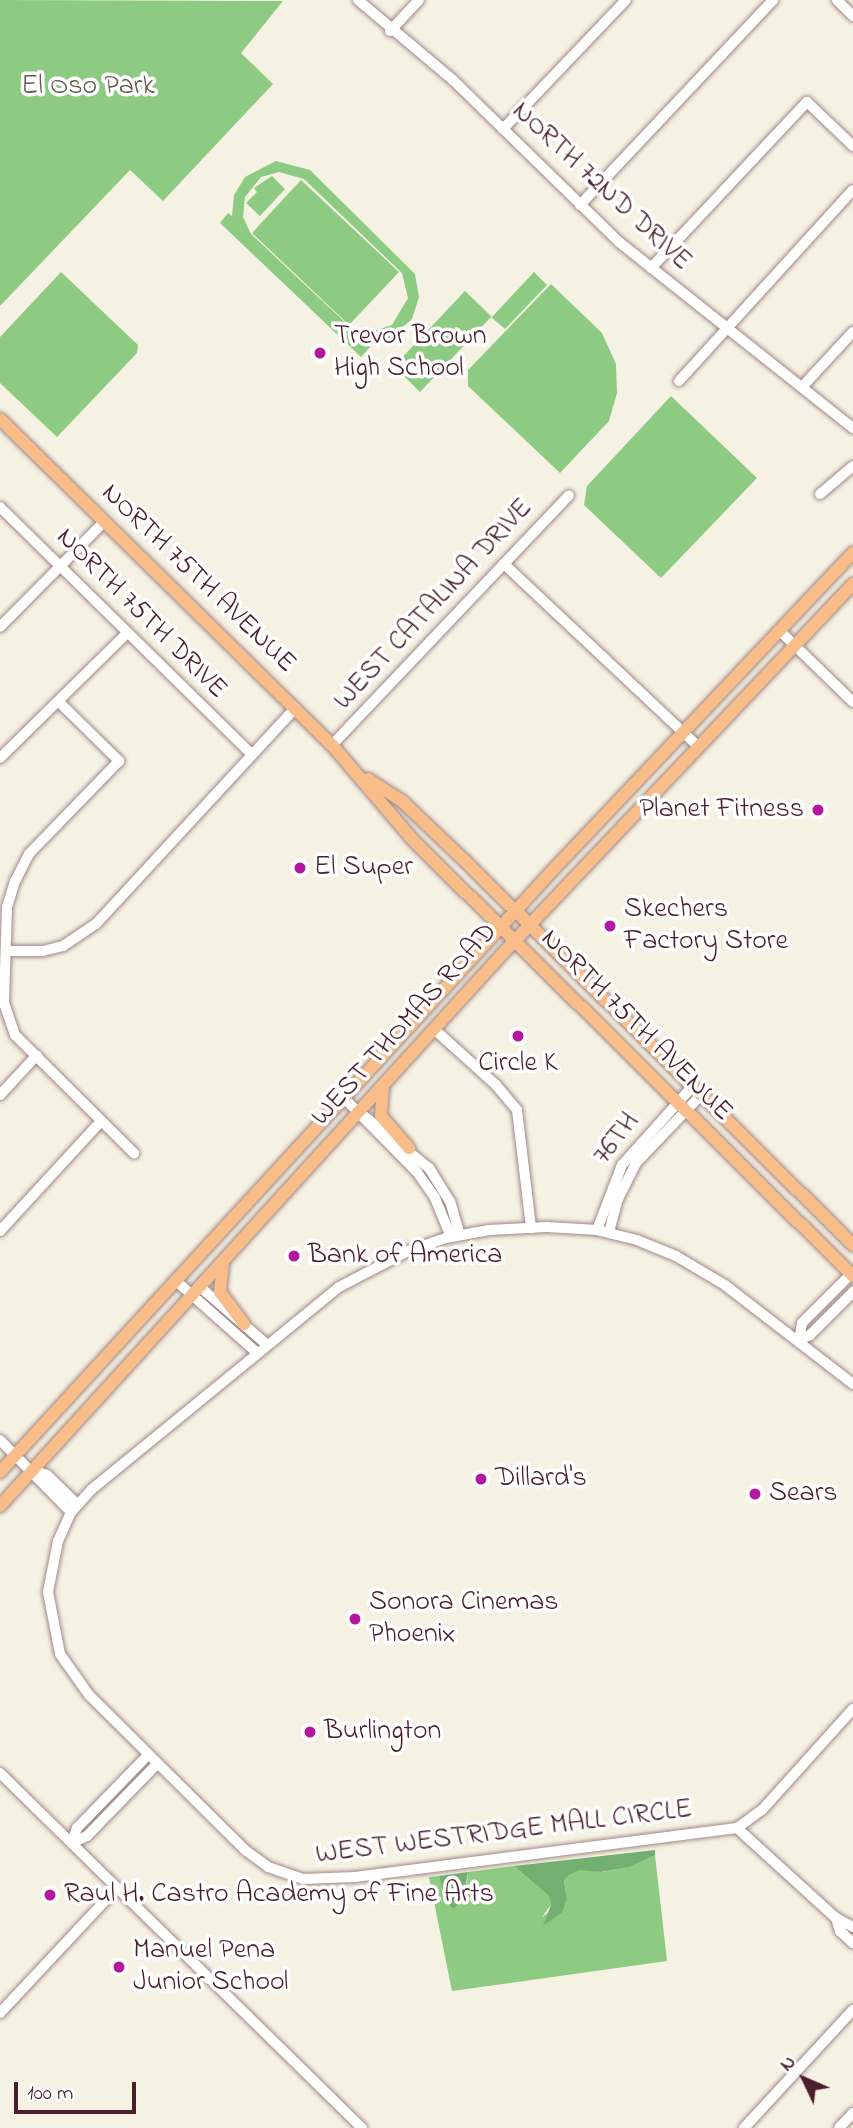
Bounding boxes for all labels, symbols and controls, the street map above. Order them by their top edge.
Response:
park label: El Oso Park [21,70,155,104]
street label: NORTH 72ND DRIVE [504,95,698,279]
place label: Trevor Brown High School [334,320,487,386]
marker: Trevor Brown High School [312,345,328,361]
street label: NORTH 75TH AVENUE [93,477,303,681]
street label: WEST CATALINA DRIVE [327,492,541,718]
street label: NORTH 75TH DRIVE [48,521,234,707]
place label: Planet Fitness [639,793,804,827]
marker: Planet Fitness [810,802,826,818]
place label: El Super [314,851,413,885]
marker: El Super [292,860,308,876]
place label: Skechers Factory Store [624,893,788,959]
street label: WEST THOMAS ROAD [305,917,505,1133]
marker: Skechers Factory Store [602,918,618,934]
street label: NORTH 75TH AVENUE [533,923,739,1129]
marker: Circle K [510,1028,526,1044]
place label: Circle K [478,1047,558,1081]
street label: 76TH [587,1106,647,1172]
place label: Bank of America [308,1239,502,1273]
marker: Bank of America [286,1248,302,1264]
place label: Dillard's [495,1462,587,1496]
marker: Dillard's [473,1471,489,1487]
place label: Sears [769,1477,838,1511]
marker: Sears [747,1486,763,1502]
place label: Sonora Cinemas Phoenix [369,1586,559,1652]
marker: Sonora Cinemas Phoenix [347,1611,363,1627]
place label: Burlington [324,1715,441,1749]
marker: Burlington [302,1724,318,1740]
street label: WEST WESTRIDGE MALL CIRCLE [314,1793,694,1873]
place label: Raul H. Castro Academy of Fine Arts [64,1878,494,1912]
marker: Raul H. Castro Academy of Fine Arts [42,1887,58,1903]
place label: Manuel Pena Junior School [133,1934,288,2000]
marker: Manuel Pena Junior School [111,1959,127,1975]
north arrow [769,2044,839,2114]
text: N [774,2050,803,2078]
scale bar [18,2068,140,2112]
text: 100 m [27,2079,73,2109]

